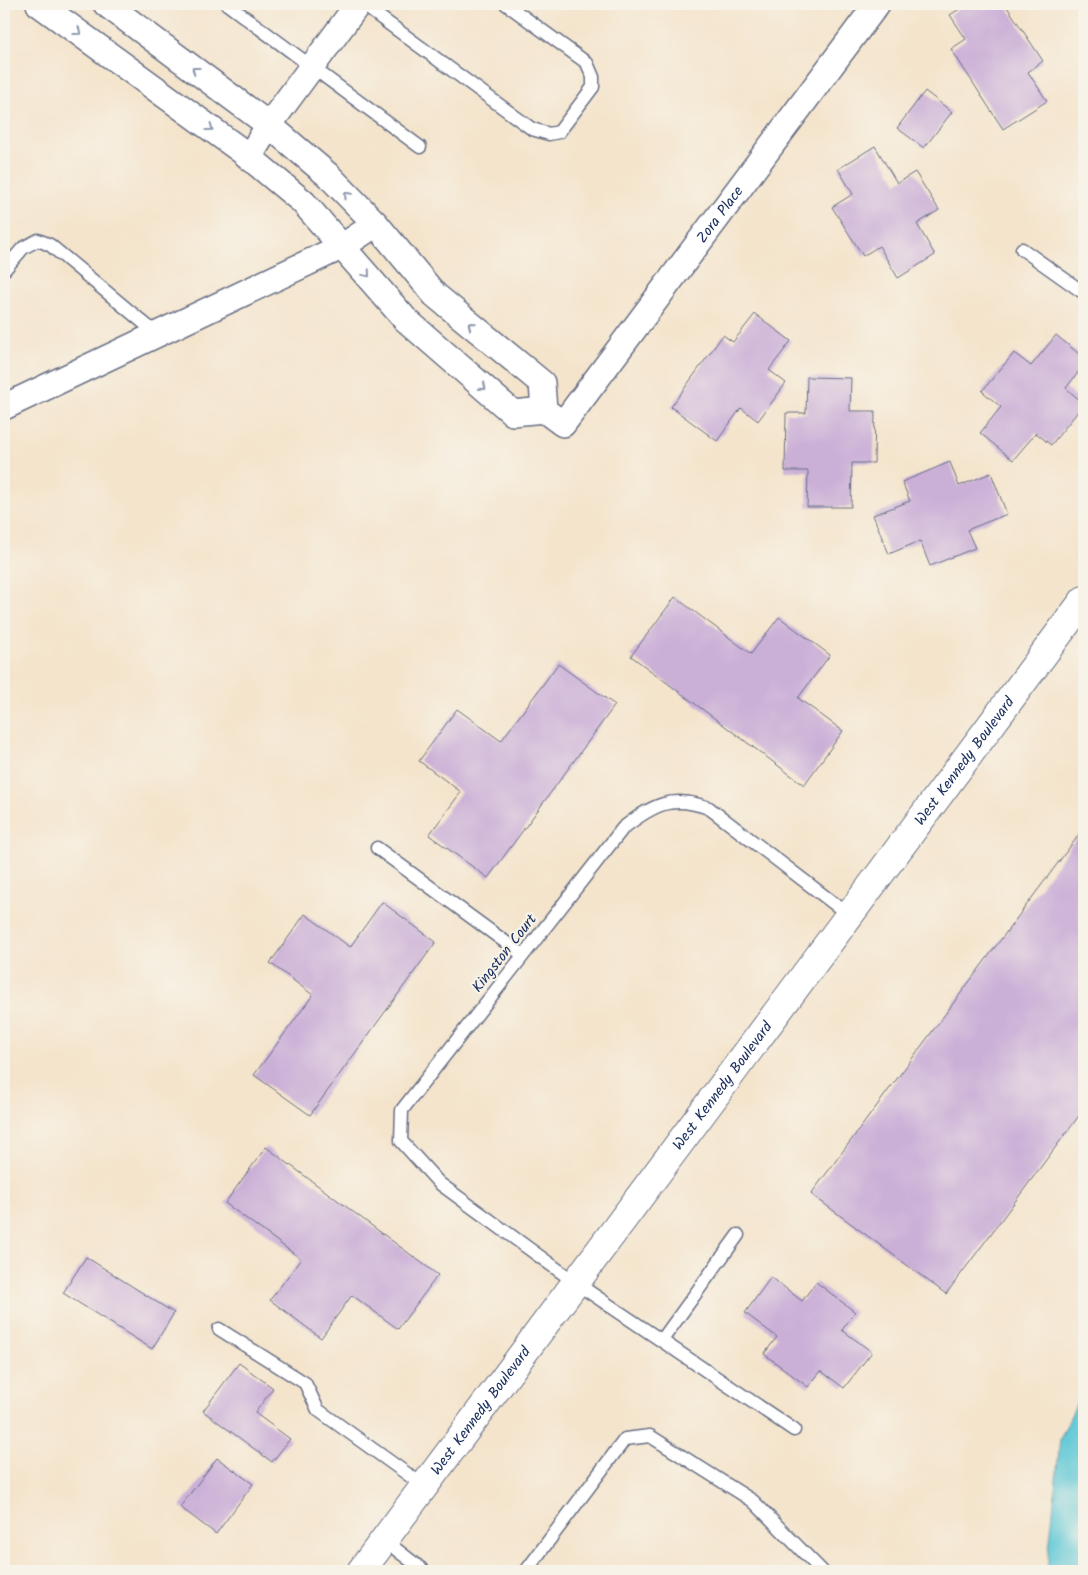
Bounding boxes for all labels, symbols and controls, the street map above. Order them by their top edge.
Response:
one-way arrow [72,27,81,35]
one-way arrow [192,67,201,75]
one-way arrow [204,122,214,131]
street label: Zora Place [691,181,750,249]
one-way arrow [344,192,353,201]
one-way arrow [361,268,370,277]
one-way arrow [468,322,477,330]
one-way arrow [477,381,486,390]
street label: West Kennedy Boulevard [909,692,1021,831]
street label: Kingston Court [466,909,543,998]
street label: West Kennedy Boulevard [667,1016,780,1156]
street label: West Kennedy Boulevard [425,1341,538,1481]

